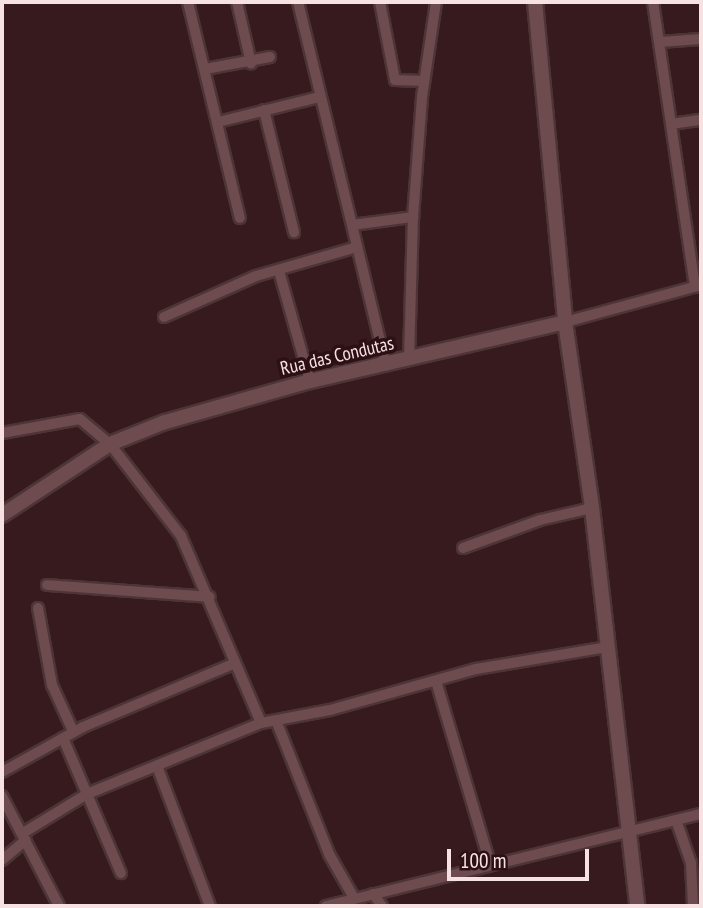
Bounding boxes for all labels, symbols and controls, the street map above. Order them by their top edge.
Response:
street label: Rua das Condutas [278,332,396,380]
scale bar [451,834,593,878]
text: 100 m [460,847,506,874]

